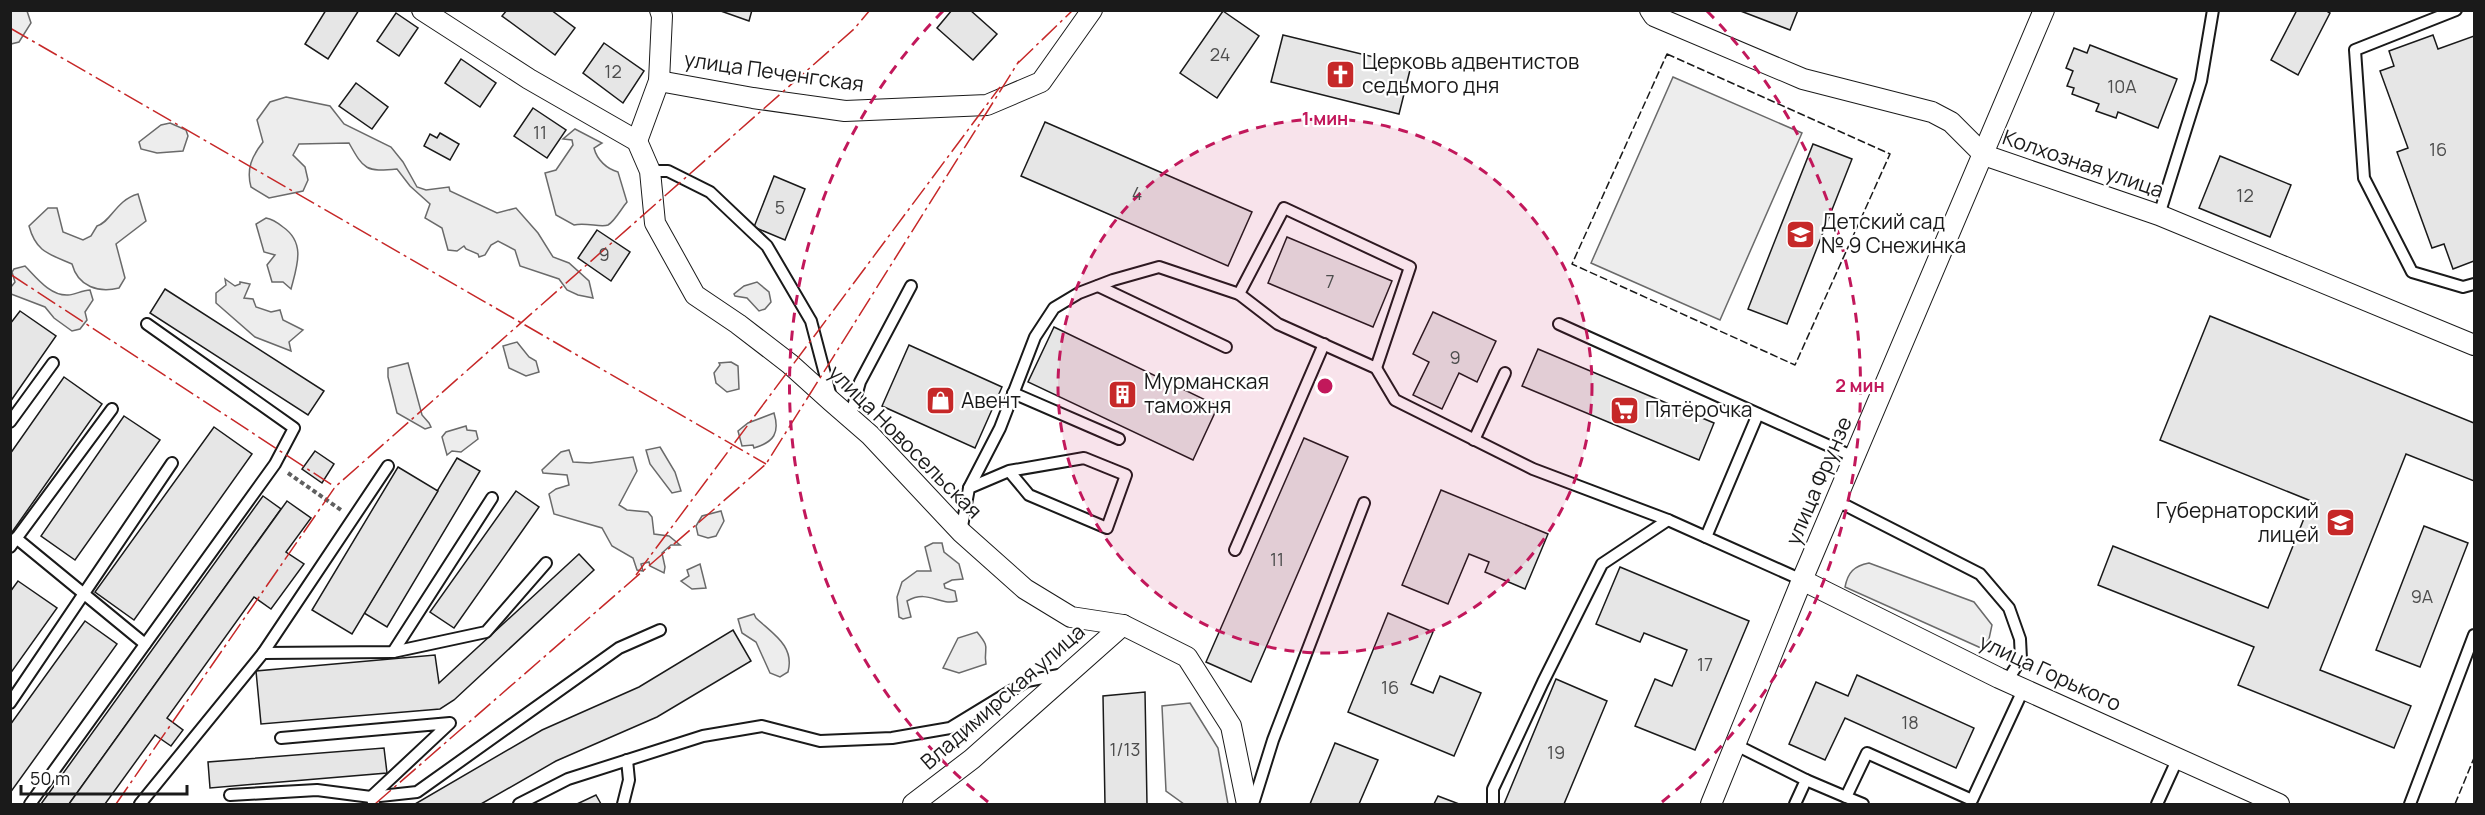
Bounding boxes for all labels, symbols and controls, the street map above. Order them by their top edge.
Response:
house number: 24 [1210,42,1230,66]
street label: улица Печенгская [682,45,866,97]
place label: Церковь адвентистов седьмого дня [1362,47,1579,99]
church icon: Церковь адвентистов седьмого дня [1325,58,1357,90]
house number: 12 [604,59,622,83]
house number: 10А [2107,74,2137,98]
text: 1 мин [1302,106,1348,130]
house number: 11 [533,120,547,144]
street label: Колхозная улица [1999,122,2168,204]
house number: 16 [2429,137,2447,161]
house number: 4 [1132,181,1142,205]
house number: 12 [2236,183,2254,207]
house number: 5 [775,195,785,219]
place label: Детский сад № 9 Снежинка [1821,207,1966,259]
school or university icon: Детский сад № 9 Снежинка [1784,218,1816,250]
house number: 9 [598,242,610,266]
house number: 7 [1325,269,1335,293]
house number: 9 [1449,345,1461,369]
street label: улица Новосельская [823,358,989,524]
place label: Мурманская таможня [1144,367,1269,419]
text: 2 мин [1835,373,1885,397]
centre of rings [1315,376,1335,396]
building icon: Мурманская таможня [1107,378,1139,410]
shop icon: Авент [924,385,956,417]
place label: Авент [961,386,1021,414]
supermarket icon: Пятёрочка [1608,394,1640,426]
place label: Пятёрочка [1645,395,1752,423]
street label: улица Фрунзе [1778,412,1858,549]
place label: Губернаторский лицей [2156,496,2319,548]
school or university icon: Губернаторский лицей [2324,507,2356,539]
house number: 11 [1270,547,1284,571]
house number: 9А [2411,584,2434,608]
street label: Владимирская улица [914,617,1090,775]
street label: улица Горького [1975,627,2126,717]
house number: 17 [1697,652,1713,676]
house number: 16 [1381,675,1399,699]
house number: 18 [1901,710,1919,734]
house number: 1/13 [1110,737,1140,761]
house number: 19 [1547,740,1565,764]
scale bar [21,758,188,796]
text: 50 m [30,766,70,790]

